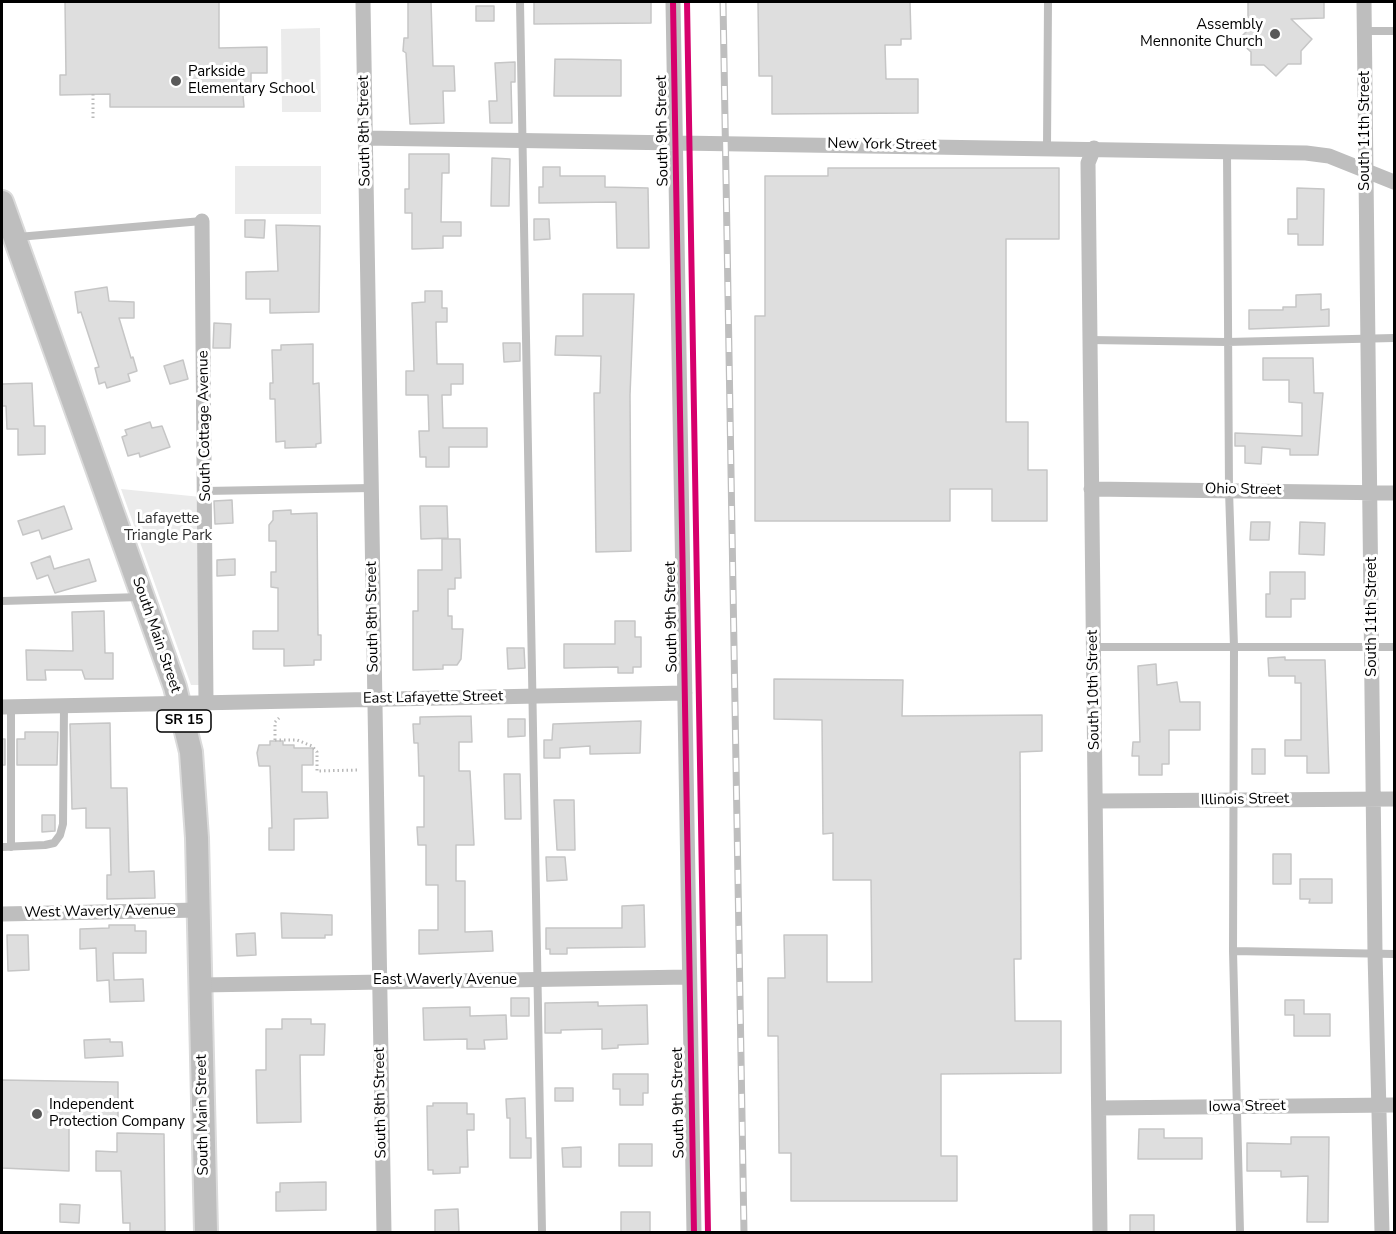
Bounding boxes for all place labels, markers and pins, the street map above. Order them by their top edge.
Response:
place label: Assembly Mennonite Church [1140,16,1263,51]
marker: Assembly Mennonite Church [1268,27,1282,41]
place label: Parkside Elementary School [188,63,315,98]
marker: Parkside Elementary School [169,74,183,88]
place label: Independent Protection Company [49,1096,185,1131]
marker: Independent Protection Company [30,1107,44,1121]

